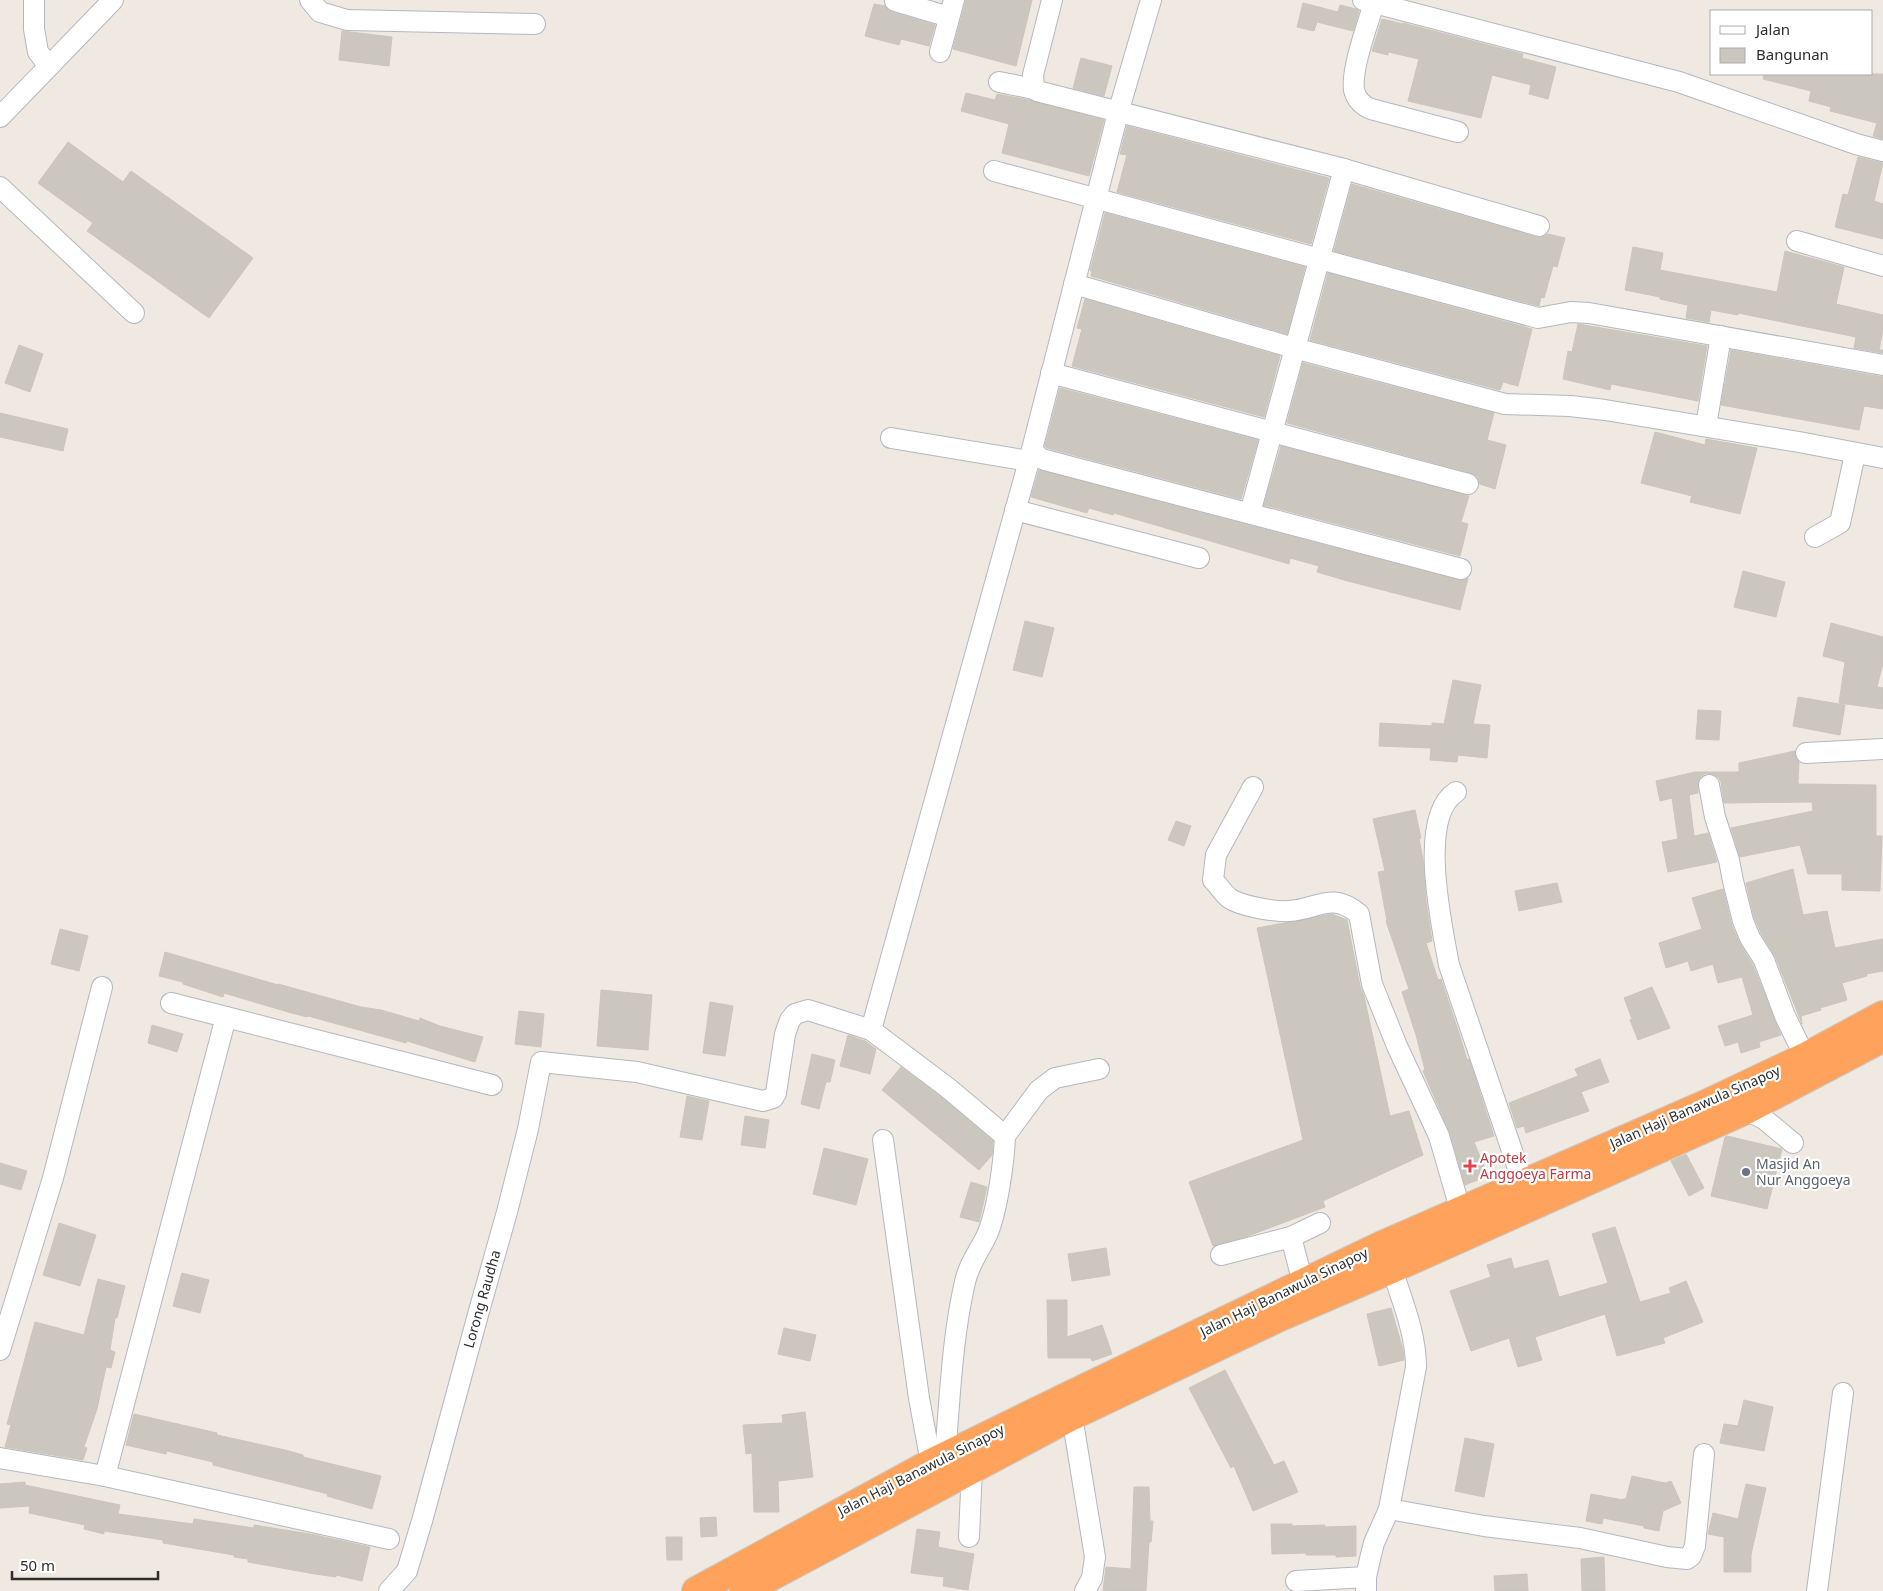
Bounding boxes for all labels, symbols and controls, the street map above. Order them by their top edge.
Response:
legend [1710,10,1873,75]
text: Jalan [1754,19,1790,39]
text: Bangunan [1756,44,1829,64]
street label: Jalan Haji Banawula Sinapoy [1605,1060,1784,1154]
place label: Apotek Anggoeya Farma [1480,1148,1591,1183]
place label: Masjid An Nur Anggoeya [1756,1154,1851,1189]
marker: Apotek Anggoeya Farma [1464,1160,1476,1172]
marker: Masjid An Nur Anggoeya [1740,1166,1752,1178]
street label: Jalan Haji Banawula Sinapoy [1195,1242,1372,1341]
street label: Lorong Raudha [458,1248,505,1350]
street label: Jalan Haji Banawula Sinapoy [832,1419,1008,1521]
scale bar [12,1548,159,1580]
text: 50 m [20,1555,55,1575]

